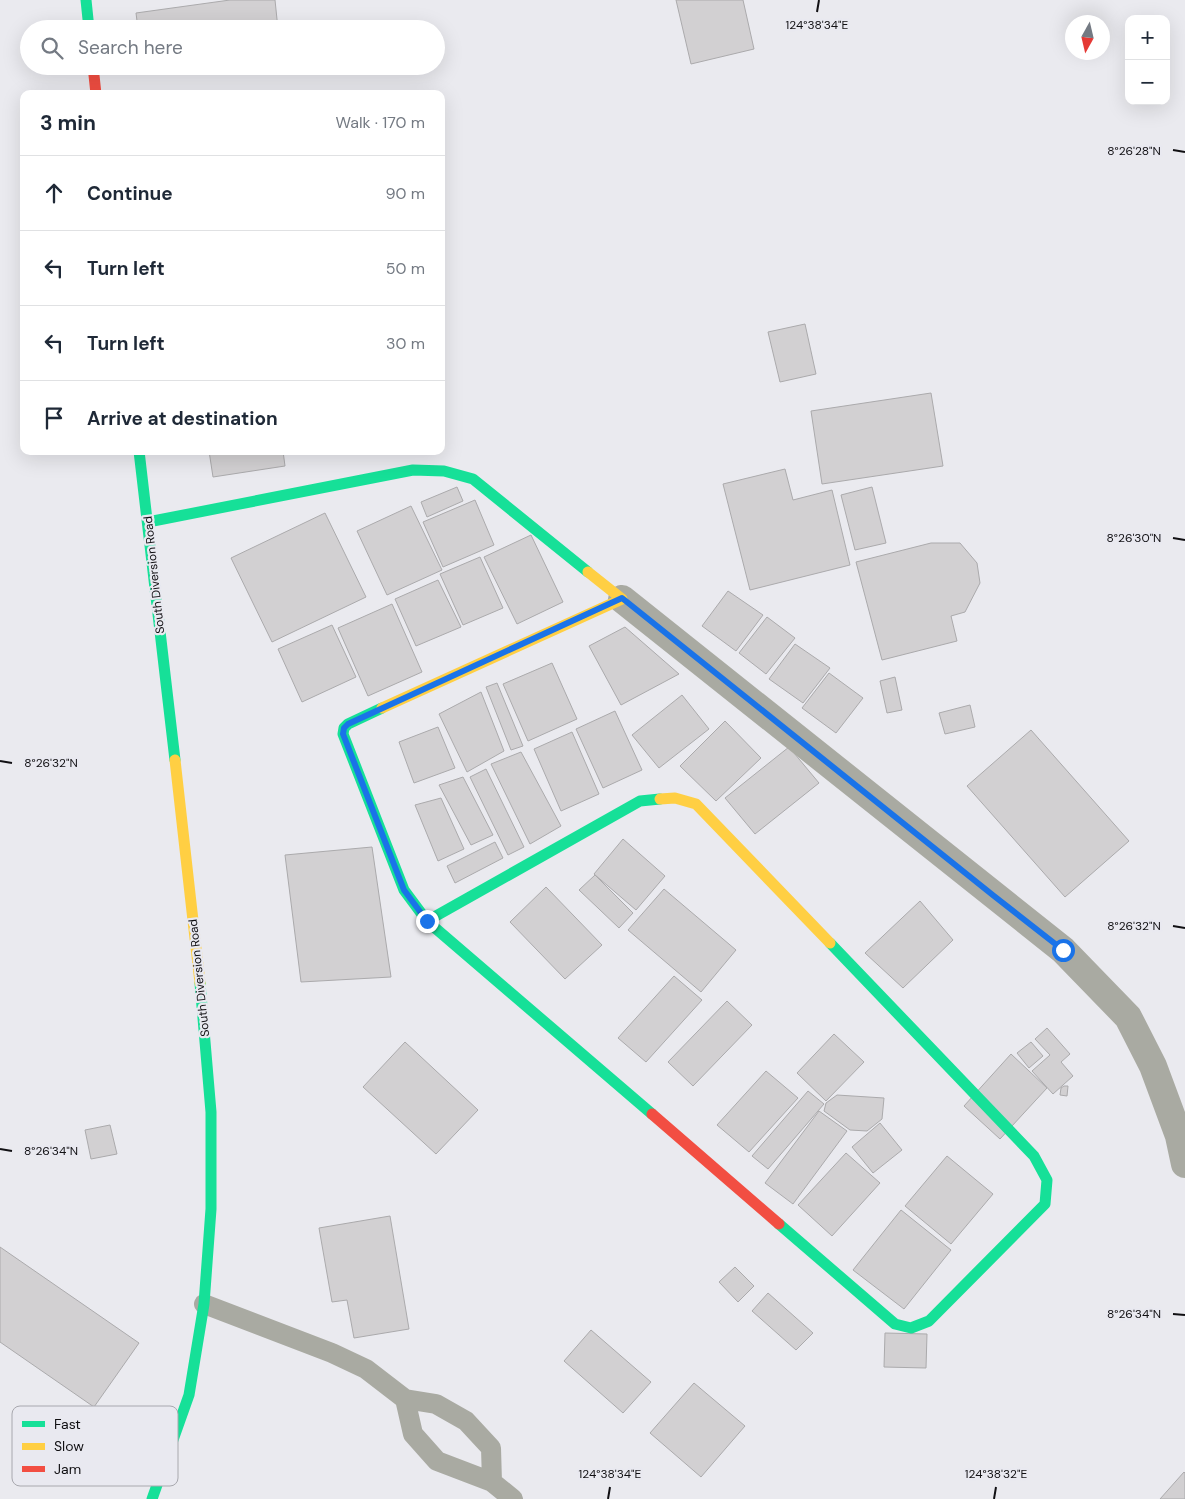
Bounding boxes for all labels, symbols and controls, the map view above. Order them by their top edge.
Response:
north arrow [1065,15,1110,60]
map controls [1125,15,1170,105]
button: + [1125,15,1170,60]
text: 124°38'34"E [786,17,849,33]
search box [20,20,445,75]
icon: search [38,34,66,62]
text: Search here [78,35,183,60]
button: − [1125,60,1170,105]
text: 3 min [40,109,96,137]
text: Walk · 170 m [336,112,425,133]
text: 8°26'28"N [1107,143,1161,159]
icon: ahead [40,179,68,207]
text: Continue [87,181,173,206]
text: 90 m [385,183,425,204]
icon: left [40,254,68,282]
text: Turn left [87,256,165,281]
text: 50 m [386,258,425,279]
icon: left [40,329,68,357]
text: Turn left [87,331,165,356]
text: 30 m [386,333,425,354]
icon: arrive [40,404,68,432]
text: Arrive at destination [87,406,278,431]
street label: South Diversion Road [140,515,168,635]
text: 8°26'30"N [1107,530,1161,546]
text: 8°26'32"N [24,755,78,771]
route end [416,910,439,933]
street label: South Diversion Road [185,918,213,1038]
text: 8°26'32"N [1107,918,1161,934]
route start [1052,939,1075,962]
text: 8°26'34"N [24,1143,78,1159]
text: 8°26'34"N [1107,1306,1161,1322]
legend [12,1406,178,1486]
text: Fast [54,1415,81,1433]
text: Slow [54,1437,84,1455]
text: Jam [54,1460,81,1478]
text: 124°38'34"E [579,1466,642,1482]
text: 124°38'32"E [965,1466,1027,1482]

